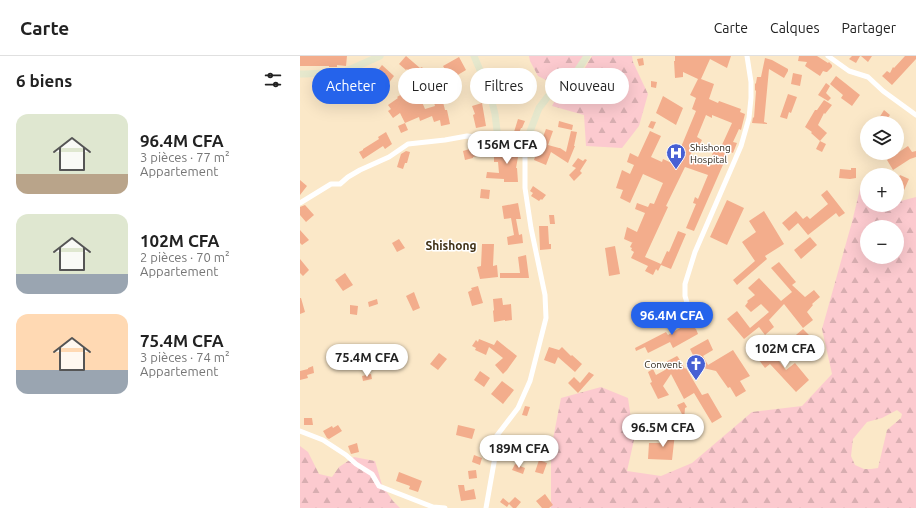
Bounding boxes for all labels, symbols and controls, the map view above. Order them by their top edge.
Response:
text: Carte [20,17,69,39]
text: Carte [714,20,748,36]
text: Calques [770,20,819,36]
text: Partager [841,20,896,36]
chip: Acheter [312,68,390,104]
chip: Louer [398,68,462,104]
chip: Filtres [470,68,537,104]
chip: Nouveau [545,68,629,104]
icon: filters [262,69,284,91]
text: 6 biens [16,71,72,90]
map controls [860,116,904,264]
button: layers [860,116,904,160]
icon: home [48,130,96,178]
text: 96.4M CFA [140,131,224,150]
pin: 156M CFA [466,131,548,165]
text: 156M CFA [477,137,537,151]
hospital icon: Shishong Hospital [665,142,687,170]
place label: Shishong Hospital [690,142,731,165]
text: 3 pièces · 77 m² [140,150,230,164]
text: Appartement [140,164,218,178]
button: + [860,168,904,212]
button: − [860,220,904,264]
icon: home [48,230,96,278]
text: 102M CFA [140,231,220,250]
district label: Shishong [425,239,477,252]
text: 2 pièces · 70 m² [140,250,230,264]
text: Appartement [140,264,218,278]
pin: 96.4M CFA [626,302,718,336]
text: 96.4M CFA [640,308,704,322]
icon: home [48,330,96,378]
text: 75.4M CFA [140,331,224,350]
pin: 102M CFA [744,335,826,369]
text: 102M CFA [755,341,815,355]
pin: 75.4M CFA [321,344,413,378]
text: 3 pièces · 74 m² [140,350,230,364]
text: 75.4M CFA [335,350,399,364]
church icon: Convent [685,353,707,381]
place label: Convent [644,359,682,370]
text: Appartement [140,364,218,378]
pin: 96.5M CFA [617,414,709,448]
text: 96.5M CFA [631,420,695,434]
pin: 189M CFA [478,435,560,469]
text: 189M CFA [489,441,549,455]

